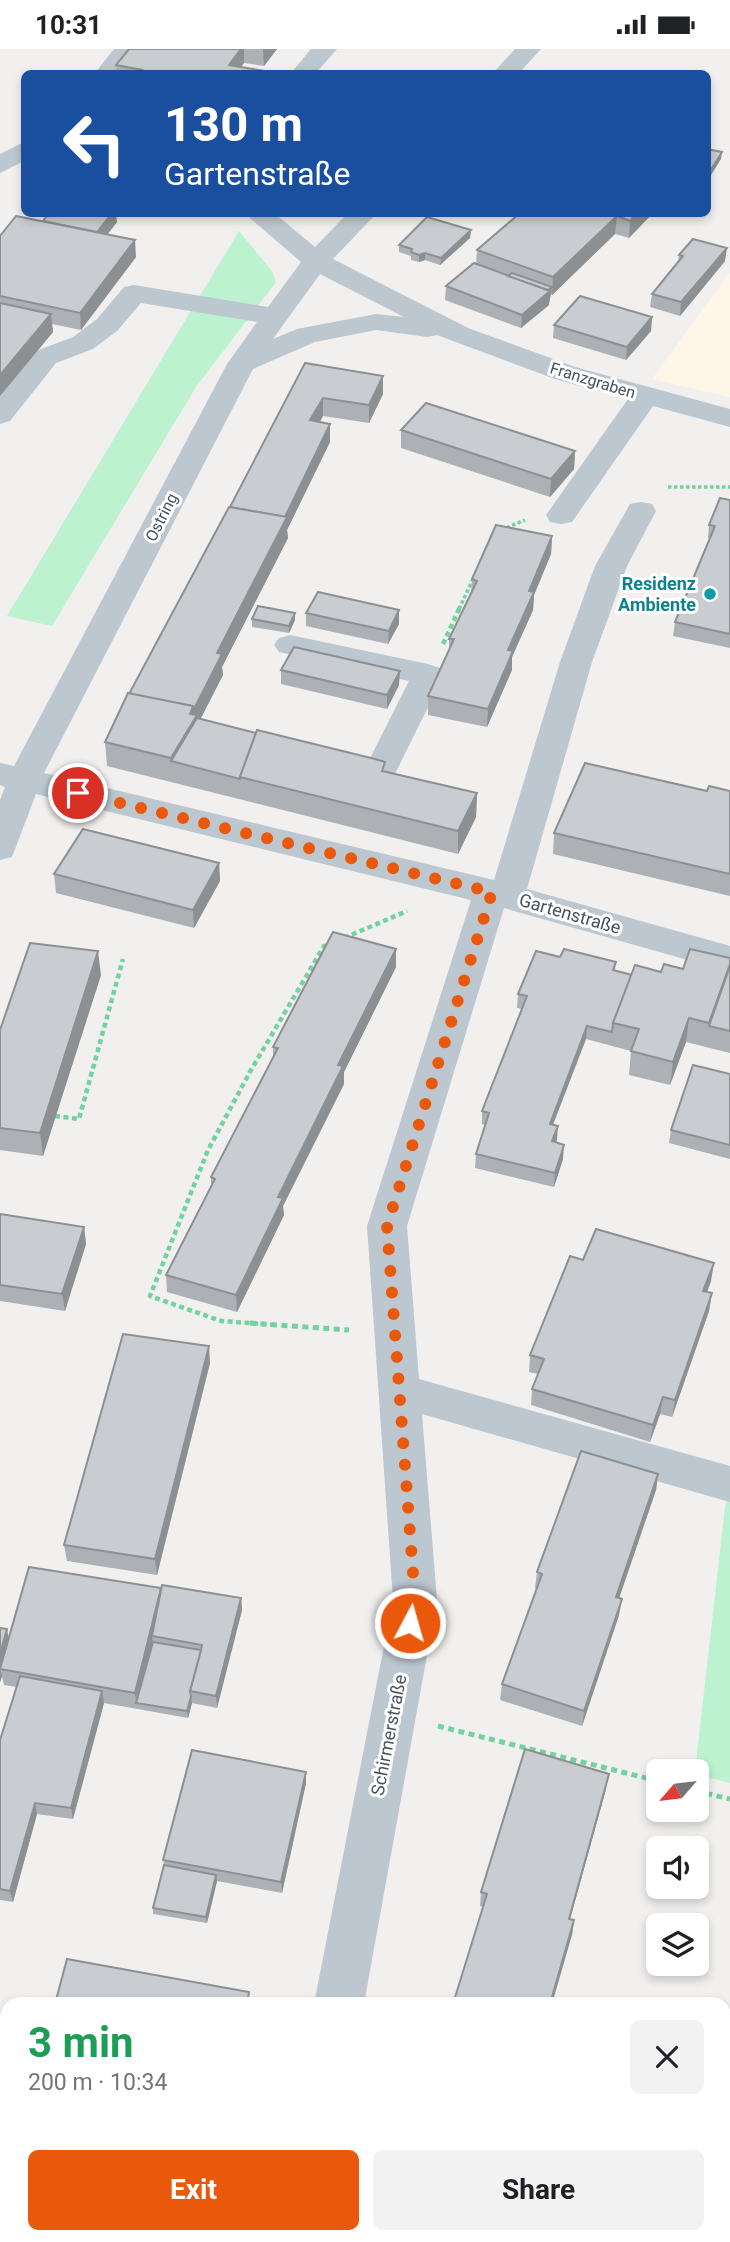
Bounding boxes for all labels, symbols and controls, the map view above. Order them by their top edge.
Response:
text: 10:31 [35,10,102,40]
text: 130 m [164,96,303,153]
icon: left [49,98,140,189]
text: Gartenstraße [164,155,351,193]
street label: Franzgraben [548,358,638,402]
street label: Ostring [141,490,182,545]
place label: Residenz Ambiente [618,573,696,615]
marker: Residenz Ambiente [702,586,718,602]
pin [48,763,108,823]
icon: arrive [59,774,97,812]
street label: Gartenstraße [517,889,623,938]
position arrow [373,1586,447,1660]
street label: Schirmerstraße [366,1673,411,1797]
north arrow [646,1759,709,1822]
map controls [646,1759,709,1976]
button: sound [646,1836,709,1899]
button: layers [646,1913,709,1976]
text: 3 min [28,2018,134,2067]
button: close [630,2020,704,2094]
text: 200 m · 10:34 [28,2069,167,2096]
button: Exit [28,2150,359,2230]
button: Share [373,2150,704,2230]

